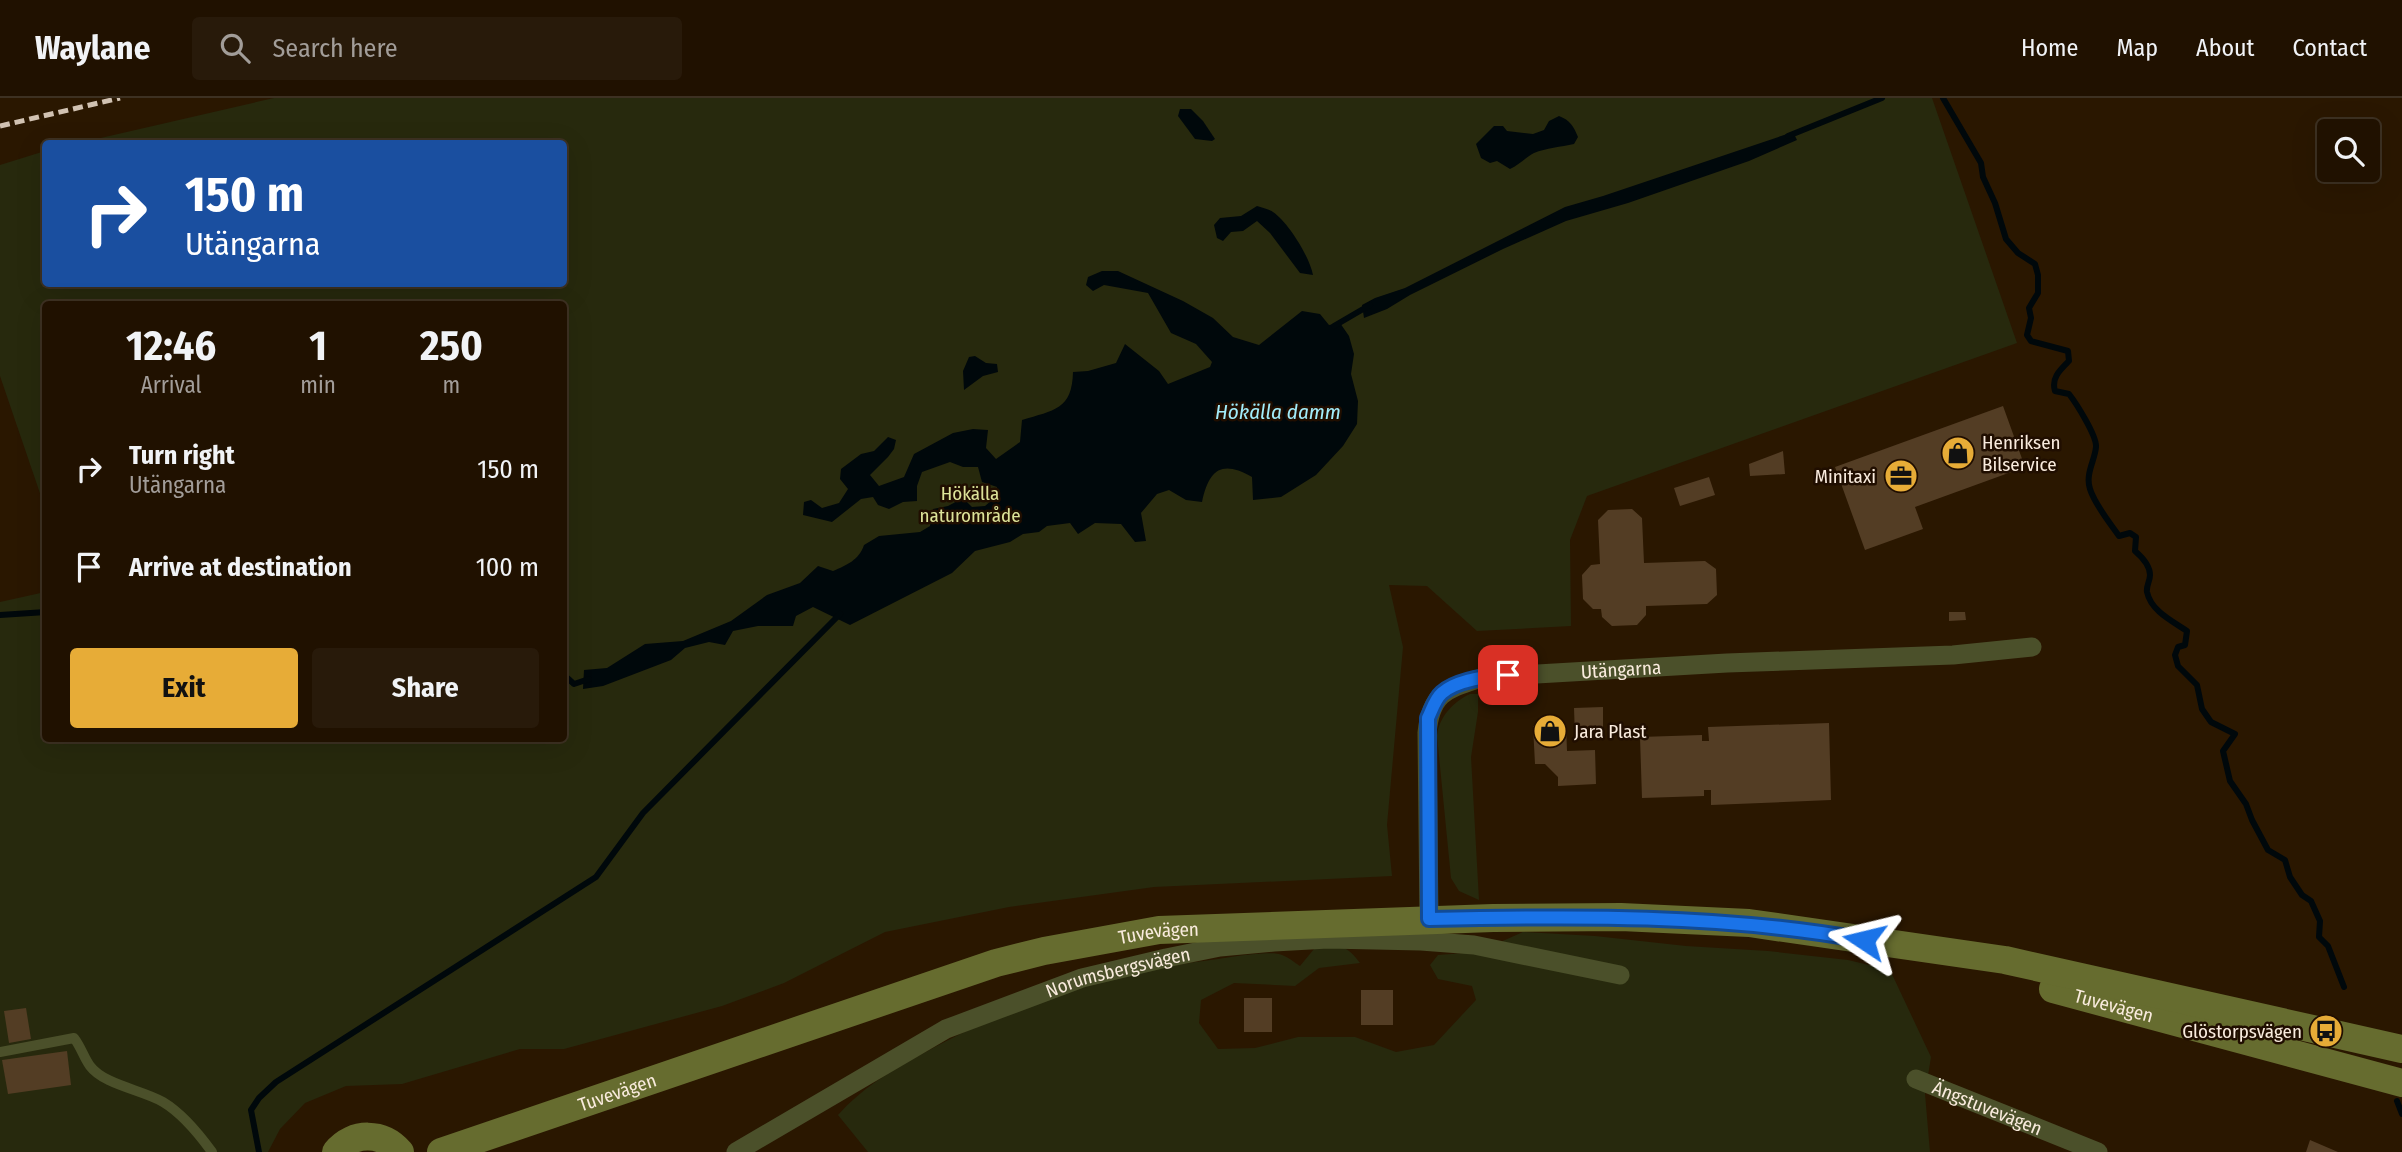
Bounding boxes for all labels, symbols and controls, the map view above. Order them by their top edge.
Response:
search box [192,17,682,80]
text: Waylane [35,28,150,68]
icon: search [216,29,254,67]
text: Search here [272,33,398,64]
text: Home [2021,34,2078,62]
text: Map [2116,34,2158,62]
text: About [2196,34,2254,62]
text: Contact [2292,34,2367,62]
map controls [2317,119,2380,182]
button: search [2317,119,2380,182]
text: 150 m [185,165,304,224]
icon: right [70,168,161,259]
text: Utängarna [185,225,320,263]
text: 12:46 [126,321,216,371]
text: 1 [309,321,327,371]
text: 250 [420,321,483,371]
text: Arrival [141,371,202,399]
text: min [300,371,336,399]
text: m [443,371,460,399]
water label: Hökälla damm [1215,399,1341,425]
place label: Henriksen Bilservice [1982,431,2061,476]
shop icon: Henriksen Bilservice [1939,434,1977,472]
text: Turn right [129,440,235,471]
icon: right [70,450,108,488]
text: 150 m [477,454,539,485]
office icon: Minitaxi [1882,457,1920,495]
place label: Minitaxi [1814,465,1876,488]
text: Utängarna [129,471,226,499]
park label: Hökälla naturområde [919,482,1021,527]
icon: arrive [70,548,108,586]
text: Arrive at destination [129,552,352,583]
text: 100 m [476,552,539,583]
pin [1478,645,1538,705]
button: Exit [70,648,298,728]
button: Share [312,648,539,728]
street label: Utängarna [1580,655,1662,683]
icon: arrive [1489,656,1527,694]
shop icon: Jara Plast [1531,712,1569,750]
place label: Jara Plast [1574,720,1647,743]
position arrow [1827,903,1901,977]
street label: Tuvevägen [1116,917,1199,949]
street label: Norumsbergsvägen [1042,942,1192,1002]
street label: Tuvevägen [2072,984,2156,1027]
bus stop icon: Glöstorpsvägen [2307,1012,2345,1050]
place label: Glöstorpsvägen [2182,1020,2302,1043]
street label: Tuvevägen [575,1068,659,1116]
street label: Ängstuvevägen [1929,1075,2046,1140]

